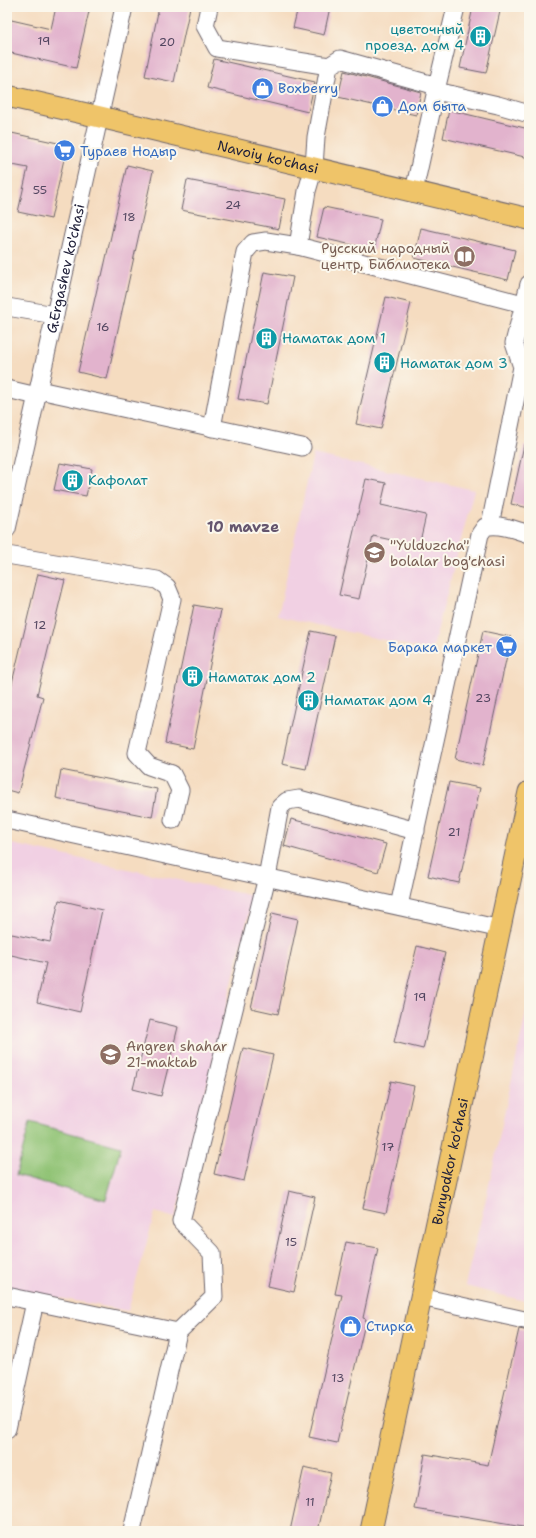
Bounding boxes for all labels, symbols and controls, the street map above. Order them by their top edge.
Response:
place label: цветочный проезд. дом 4 [365,20,464,54]
building icon: цветочный проезд. дом 4 [467,24,493,50]
house number: 19 [38,33,50,49]
house number: 20 [159,34,175,50]
shop icon: Boxberry [249,75,275,101]
place label: Boxberry [278,79,338,97]
shop icon: Дом быта [369,93,395,119]
place label: Дом быта [398,97,467,115]
street label: Navoiy ko'chasi [216,136,320,178]
supermarket icon: Тураев Нодыр [51,138,77,164]
place label: Тураев Нодыр [80,142,177,160]
house number: 55 [33,182,47,198]
house number: 24 [225,197,241,213]
street label: G.Ergashev ko'chasi [42,202,89,335]
house number: 18 [122,209,136,225]
place label: Русский народный центр, Библиотека [321,239,450,273]
library icon: Русский народный центр, Библиотека [452,243,478,269]
house number: 16 [96,319,110,335]
building icon: Наматак дом 1 [253,325,279,351]
place label: Наматак дом 1 [282,329,386,347]
building icon: Наматак дом 3 [371,350,397,376]
place label: Наматак дом 3 [400,354,508,372]
building icon: Кафолат [60,467,86,493]
place label: Кафолат [88,471,149,489]
district label: 10 mavze [207,517,279,537]
place label: "Yulduzcha" bolalar bog'chasi [390,536,505,570]
school or university icon: "Yulduzcha" bolalar bog'chasi [362,540,388,566]
house number: 12 [34,617,46,633]
supermarket icon: Барака маркет [494,634,520,660]
place label: Барака маркет [388,638,493,656]
building icon: Наматак дом 2 [180,664,206,690]
place label: Наматак дом 2 [208,668,316,686]
building icon: Наматак дом 4 [295,687,321,713]
house number: 23 [475,690,491,706]
place label: Наматак дом 4 [324,691,432,709]
house number: 21 [448,824,460,840]
house number: 19 [414,989,426,1005]
place label: Angren shahar 21-maktab [126,1037,228,1071]
school or university icon: Angren shahar 21-maktab [98,1041,124,1067]
street label: Bunyodkor ko'chasi [428,1096,472,1226]
house number: 17 [382,1139,394,1155]
house number: 15 [285,1234,297,1250]
shop icon: Стирка [338,1313,364,1339]
place label: Стирка [366,1317,414,1335]
house number: 13 [332,1370,344,1386]
house number: 11 [305,1494,315,1510]

